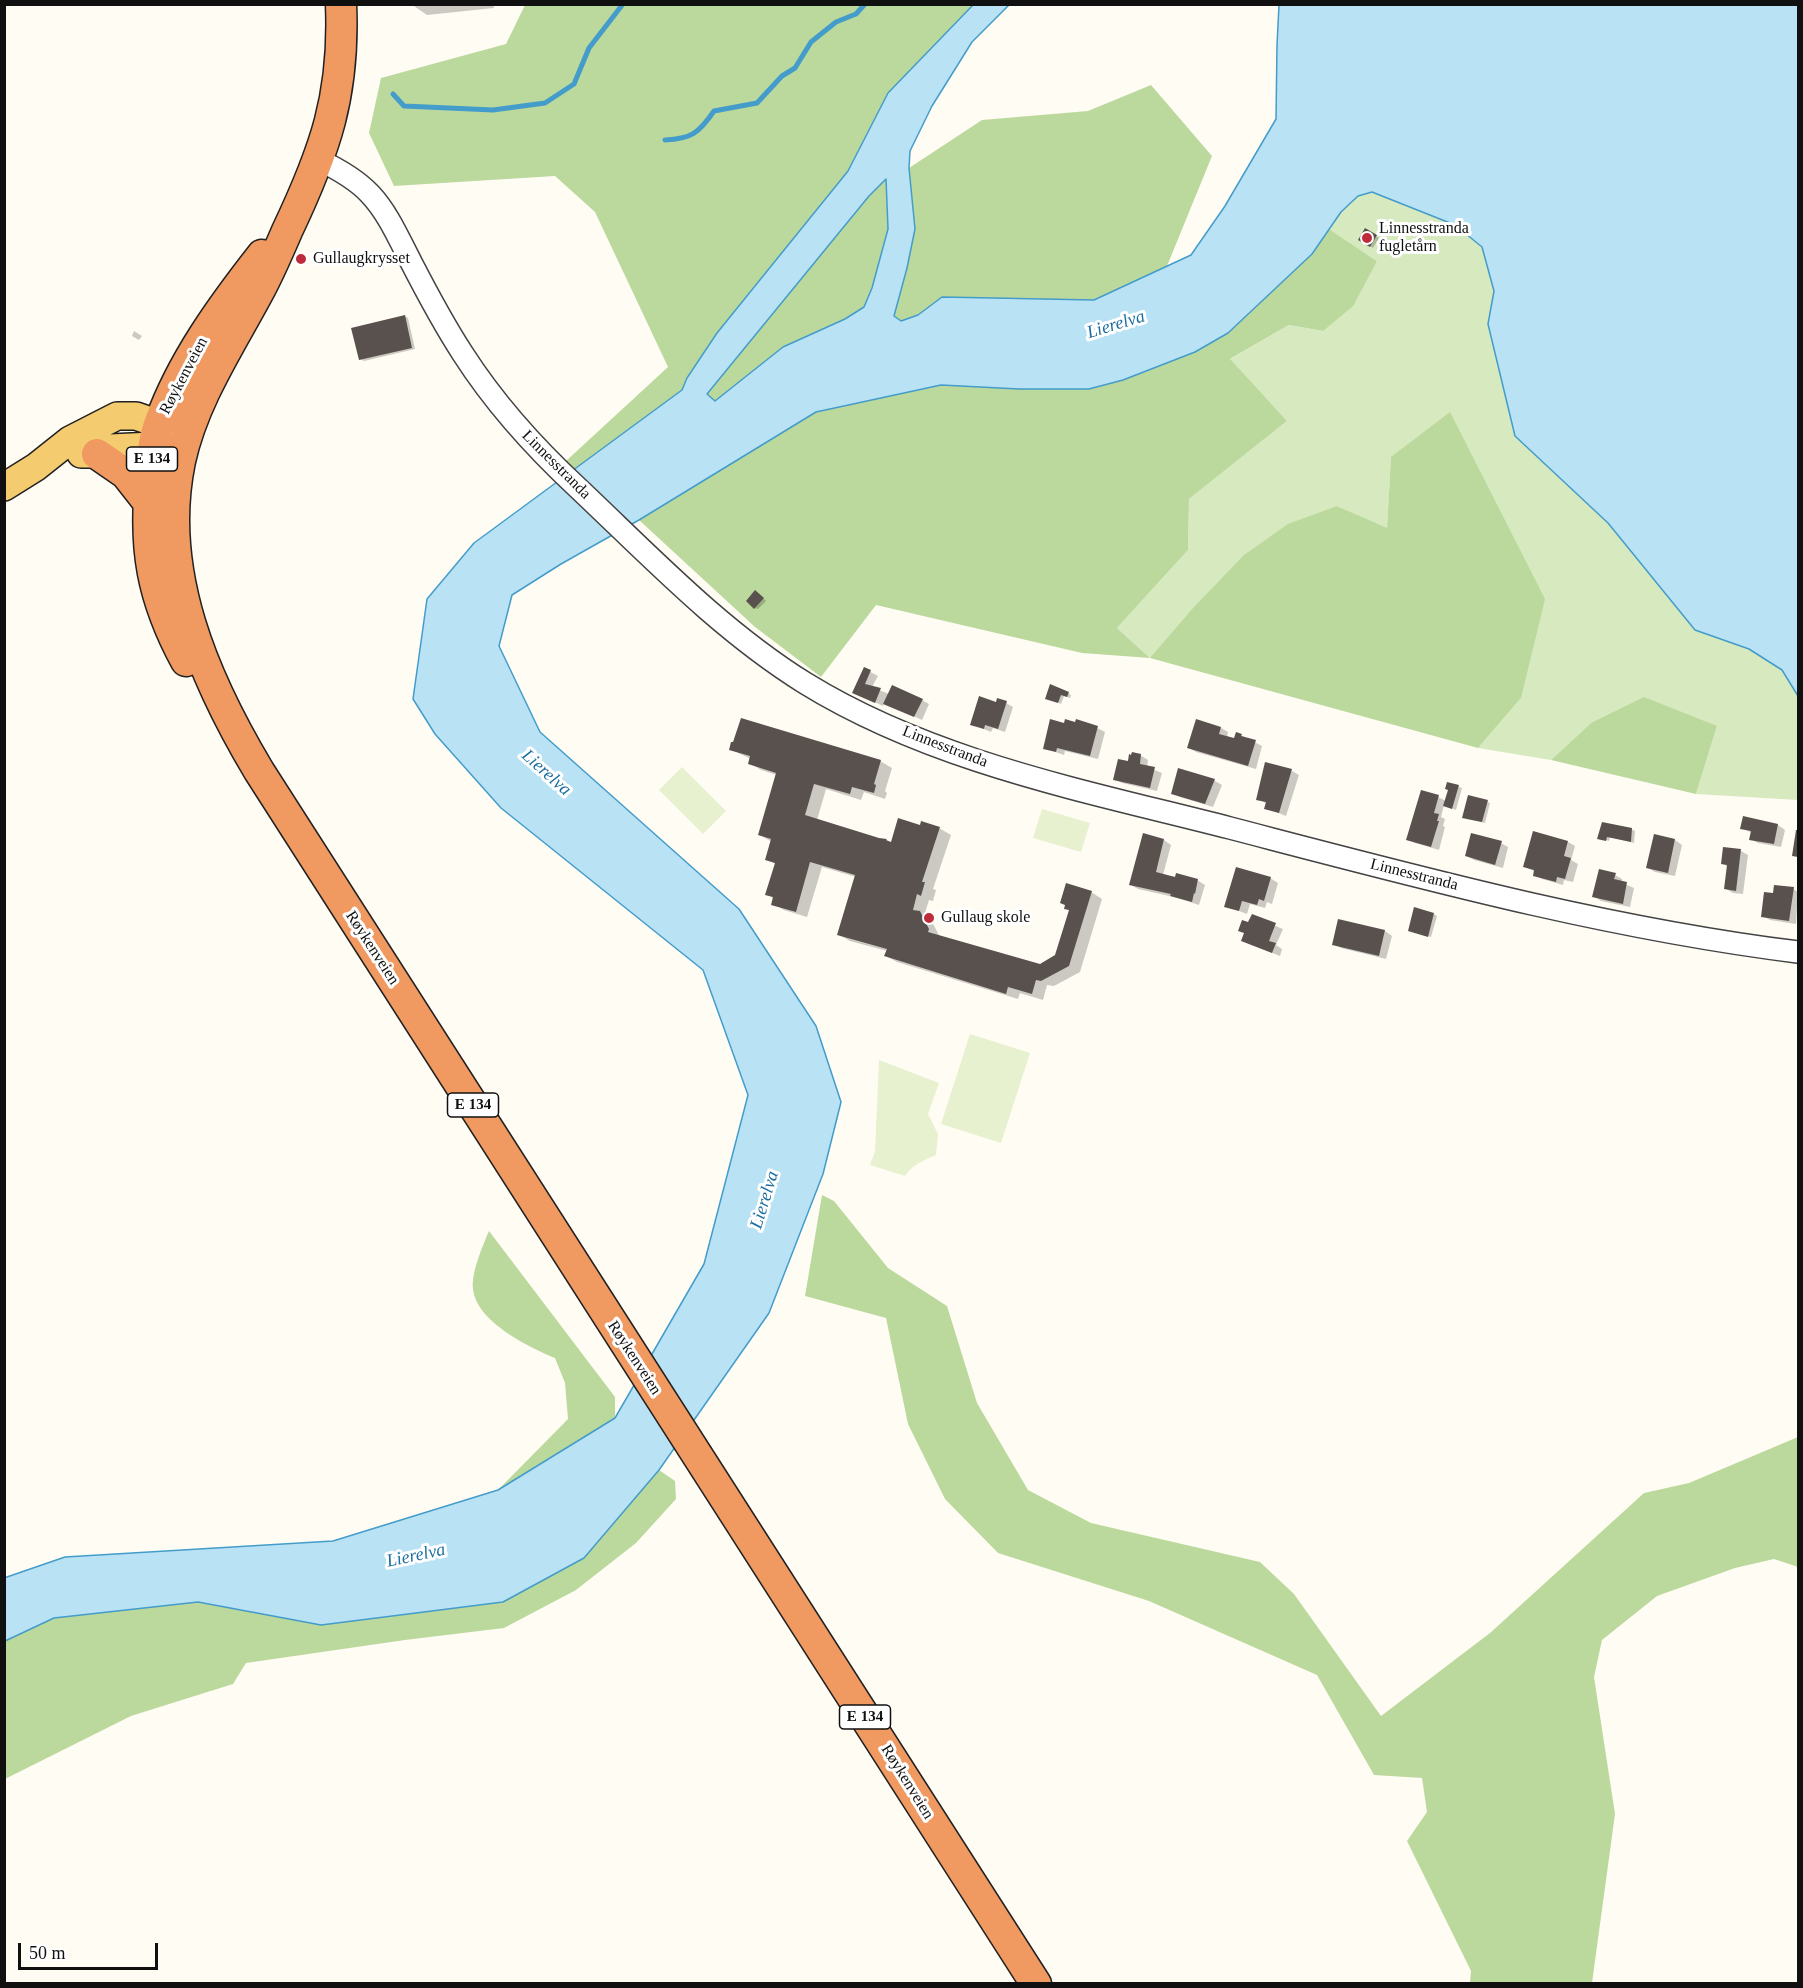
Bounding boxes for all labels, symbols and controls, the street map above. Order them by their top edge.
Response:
place label: Linnesstranda fugletårn [1379,219,1469,257]
marker: Linnesstranda fugletårn [1360,231,1374,245]
place label: Gullaugkrysset [313,249,410,269]
marker: Gullaugkrysset [294,252,308,266]
water label: Lierelva [1084,306,1148,344]
street label: Røykenveien [156,334,212,418]
street label: Linnesstranda [517,426,595,504]
road number: E 134 [126,447,178,471]
street label: Linnesstranda [900,722,990,772]
water label: Lierelva [517,745,575,801]
street label: Linnesstranda [1368,855,1460,895]
street label: Røykenveien [341,907,403,989]
place label: Gullaug skole [941,908,1030,928]
marker: Gullaug skole [922,911,936,925]
road number: E 134 [448,1093,498,1117]
water label: Lierelva [746,1168,784,1232]
street label: Røykenveien [603,1317,665,1399]
water label: Lierelva [385,1539,447,1573]
road number: E 134 [840,1705,890,1729]
street label: Røykenveien [876,1741,938,1823]
scale bar [21,1931,160,1969]
text: 50 m [29,1943,66,1963]

